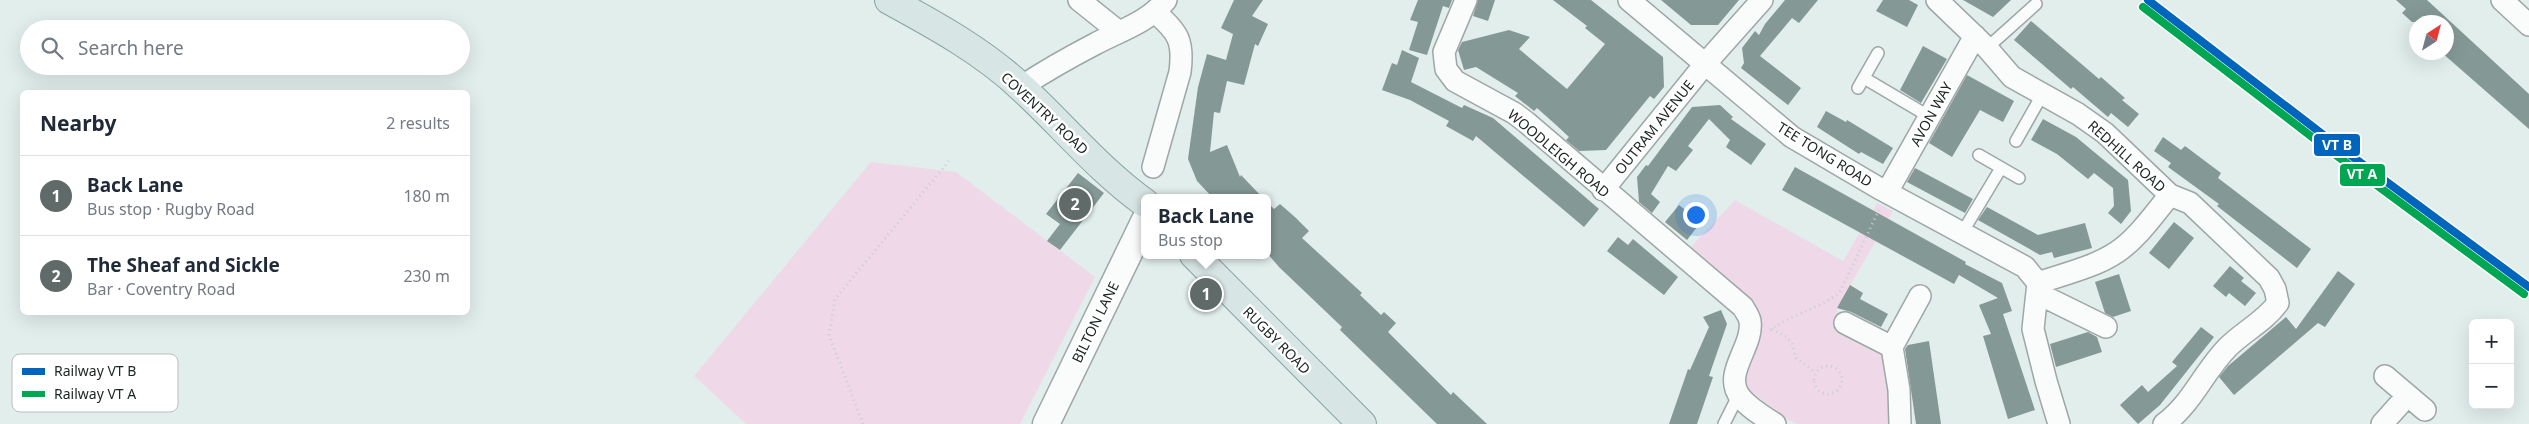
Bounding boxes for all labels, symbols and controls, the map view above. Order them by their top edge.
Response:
north arrow [2409,15,2454,60]
search box [20,20,470,75]
icon: search [38,34,66,62]
text: Search here [78,35,184,61]
street label: COVENTRY ROAD [997,68,1093,158]
street label: OUTRAM AVENUE [1610,76,1698,178]
street label: AVON WAY [1906,79,1956,149]
street label: WOODLEIGH ROAD [1504,105,1614,201]
text: Nearby [40,109,116,137]
text: 2 results [386,112,450,134]
street label: REDHILL ROAD [2084,116,2170,196]
street label: TEE TONG ROAD [1774,117,1876,191]
line badge: VT B [2313,133,2361,157]
text: VT B [2322,135,2352,154]
line badge: VT A [2339,163,2386,187]
text: VT A [2347,164,2378,183]
text: Back Lane [87,172,183,198]
text: 1 [51,185,61,207]
text: 180 m [403,185,450,207]
pin: 2 [1059,185,1091,223]
popup [1141,194,1271,259]
text: Bus stop · Rugby Road [87,198,255,220]
your location [1683,202,1709,228]
text: Back Lane [1158,203,1254,229]
text: Bus stop [1158,229,1223,251]
text: The Sheaf and Sickle [87,252,280,278]
text: 2 [51,265,61,287]
text: 230 m [403,265,450,287]
pin: 1 [1190,275,1222,313]
text: Bar · Coventry Road [87,278,235,300]
street label: BILTON LANE [1067,278,1123,366]
street label: RUGBY ROAD [1239,302,1315,378]
map controls [2469,319,2514,409]
button: + [2469,319,2514,364]
legend [12,354,178,412]
text: Railway VT B [54,361,136,380]
button: − [2469,364,2514,409]
text: Railway VT A [54,384,136,403]

